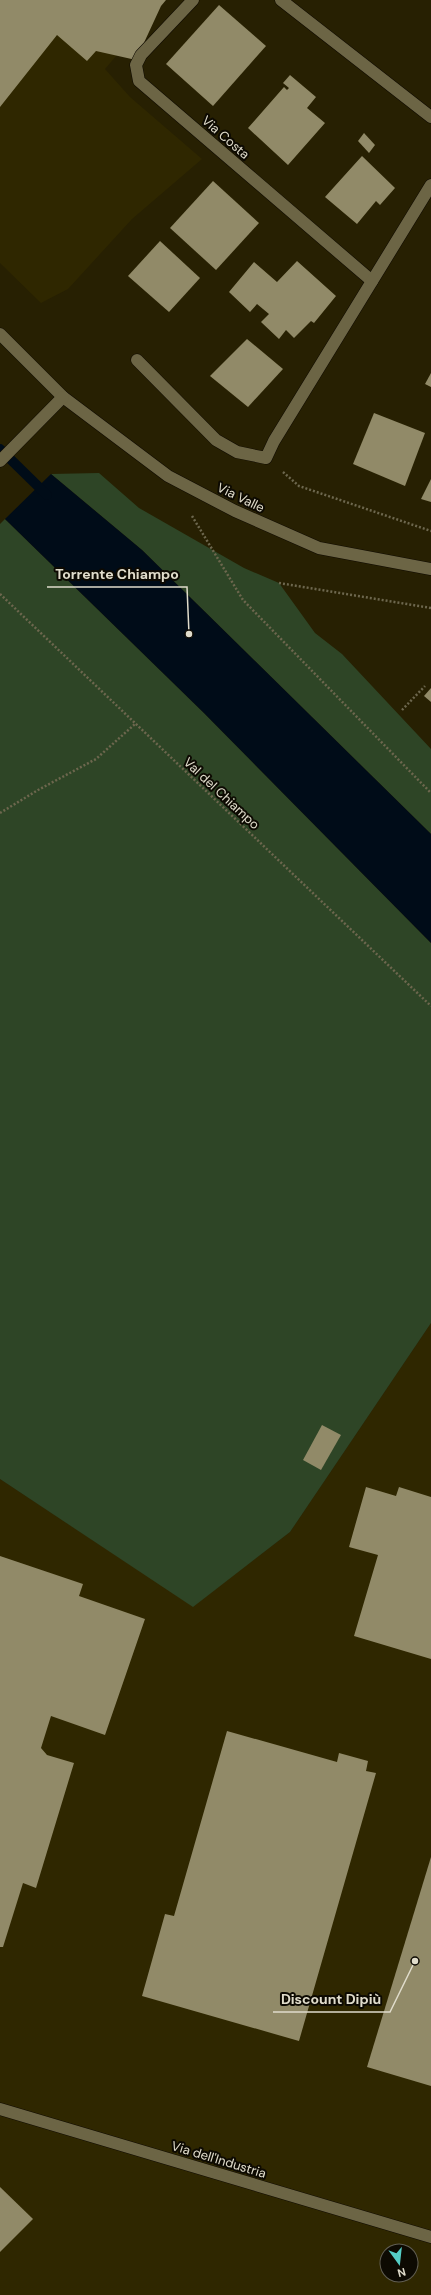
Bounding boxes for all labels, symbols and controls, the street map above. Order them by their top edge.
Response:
street label: Via Costa [198,112,253,163]
street label: Via Valle [214,479,267,516]
callout: Torrente Chiampo [47,561,187,587]
text: Torrente Chiampo [55,565,179,583]
street label: Val del Chiampo [180,754,263,833]
callout: Discount Dipiù [273,1986,390,2012]
text: Discount Dipiù [281,1990,381,2008]
street label: Via dell'Industria [169,2137,268,2182]
north arrow [379,2243,419,2283]
text: N [396,2265,407,2280]

